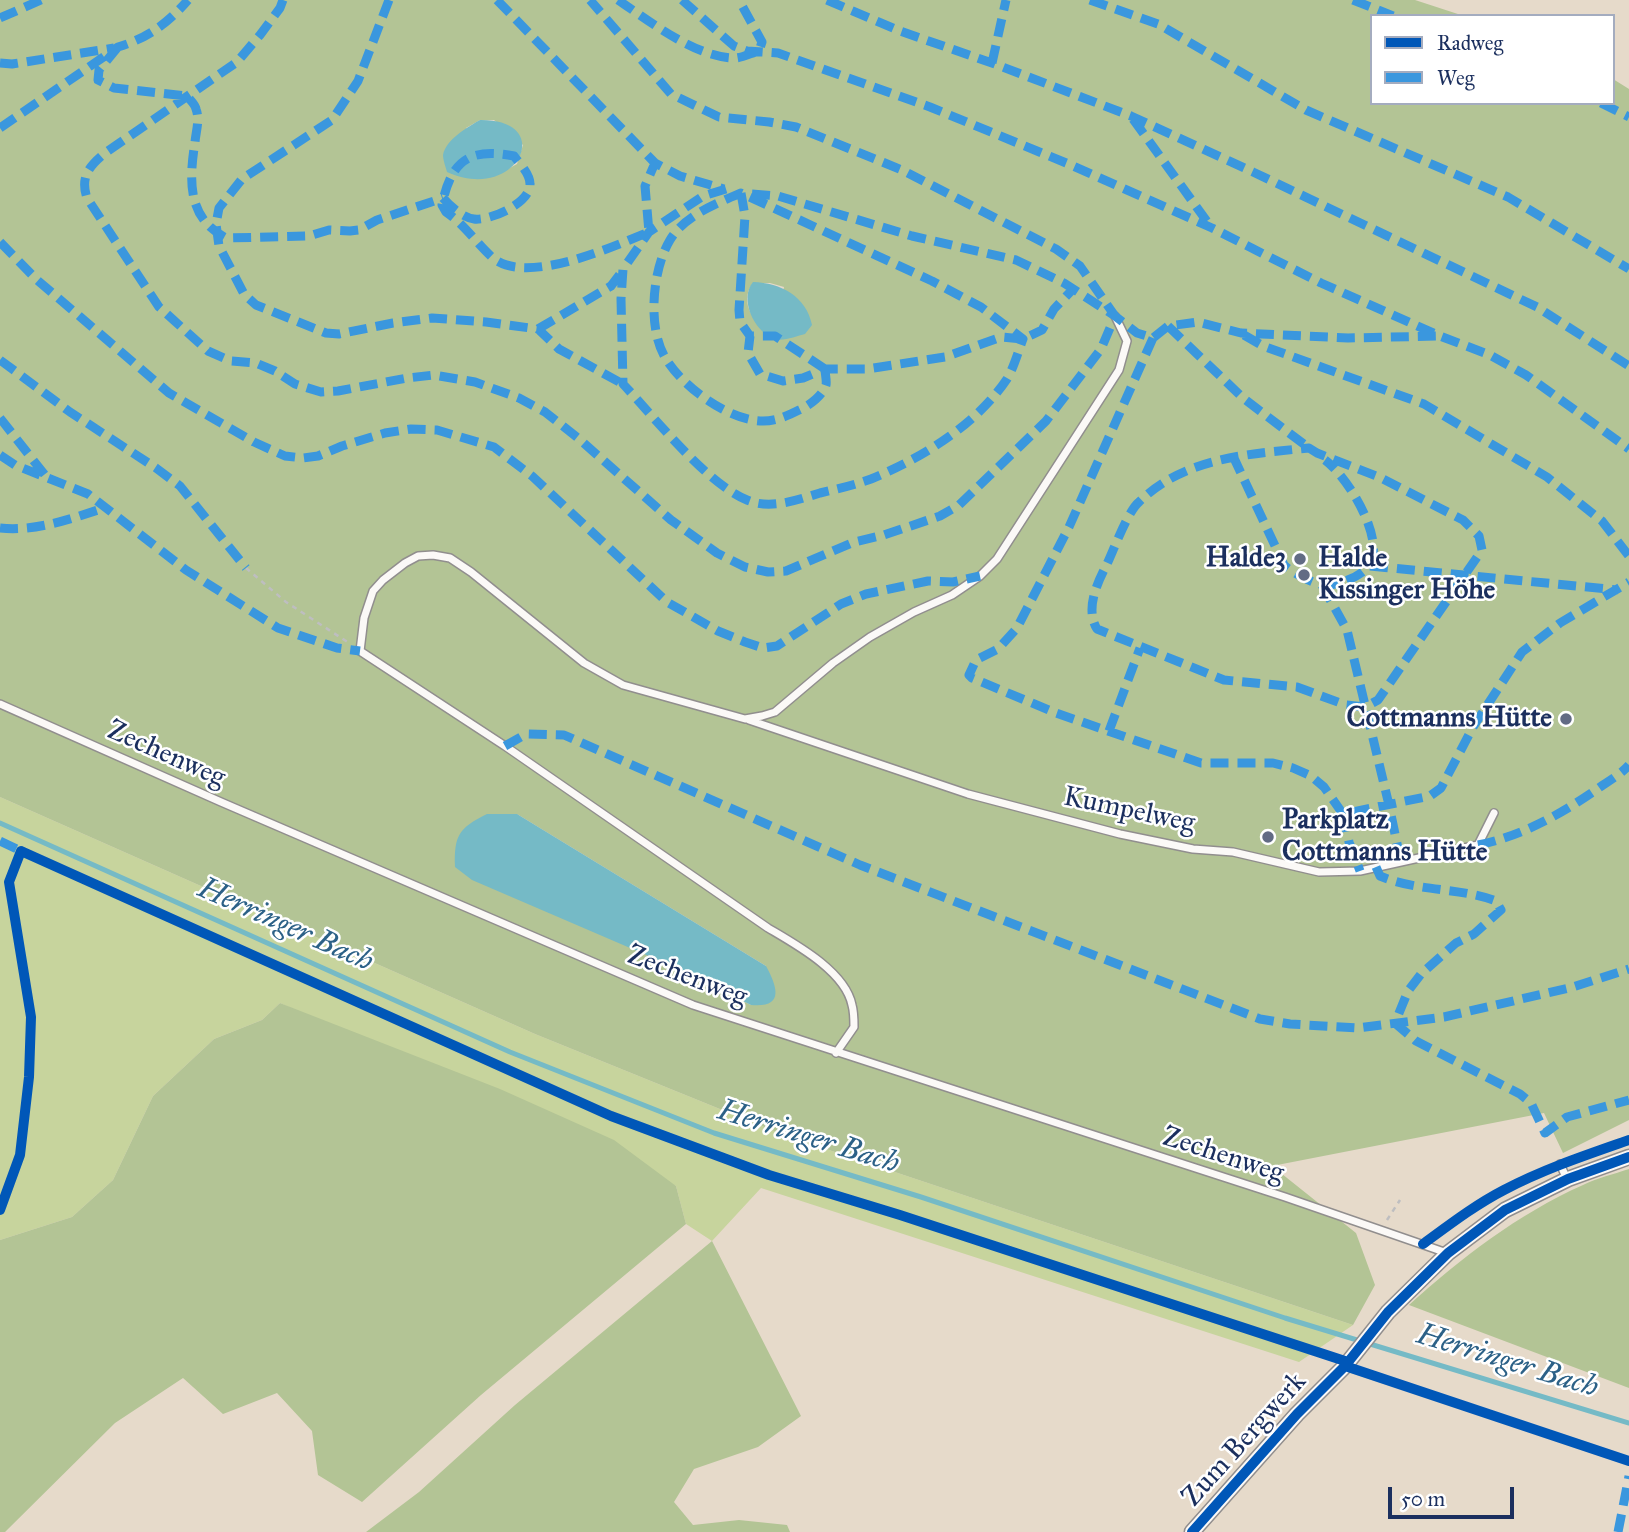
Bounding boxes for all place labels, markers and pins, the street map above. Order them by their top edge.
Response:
place label: Halde3 [1206,542,1286,576]
place label: Halde Kissinger Höhe [1318,542,1495,608]
marker: Halde3 [1292,551,1308,567]
marker: Halde Kissinger Höhe [1296,567,1312,583]
place label: Cottmanns Hütte [1347,702,1552,736]
marker: Cottmanns Hütte [1558,711,1574,727]
place label: Parkplatz Cottmanns Hütte [1282,804,1487,870]
marker: Parkplatz Cottmanns Hütte [1260,829,1276,845]

